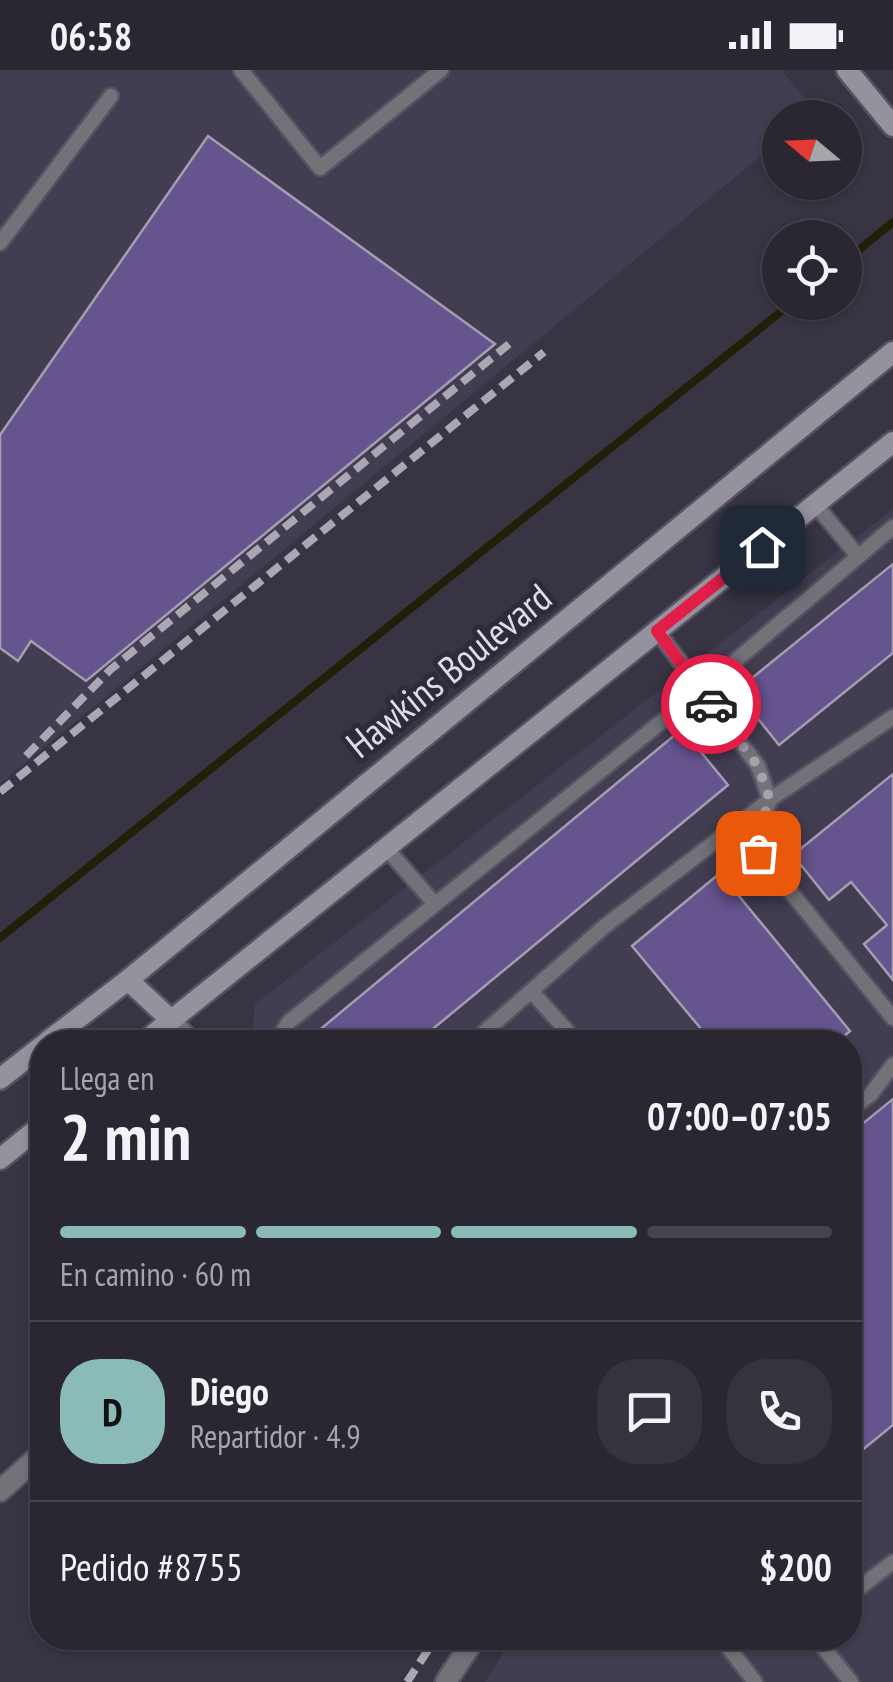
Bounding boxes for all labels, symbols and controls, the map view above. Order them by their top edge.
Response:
text: 06:58 [50,11,132,60]
north arrow [762,100,862,200]
map controls [762,100,862,320]
button: locate [762,220,862,320]
pin [720,505,805,590]
icon: home [735,520,790,575]
street label: Hawkins Boulevard [335,572,561,768]
courier [661,654,761,754]
icon: car [684,677,739,732]
pin [716,811,801,896]
icon: bag [731,826,786,881]
text: Llega en [60,1057,154,1099]
text: 07:00–07:05 [647,1091,832,1140]
text: 2 min [60,1094,191,1178]
text: En camino · 60 m [60,1253,251,1295]
button: chat [597,1359,702,1464]
button: phone [727,1359,832,1464]
text: Diego [190,1366,269,1415]
text: D [102,1387,123,1436]
text: Repartidor · 4.9 [190,1415,361,1457]
text: Pedido #8755 [60,1542,243,1591]
text: $200 [759,1542,832,1591]

